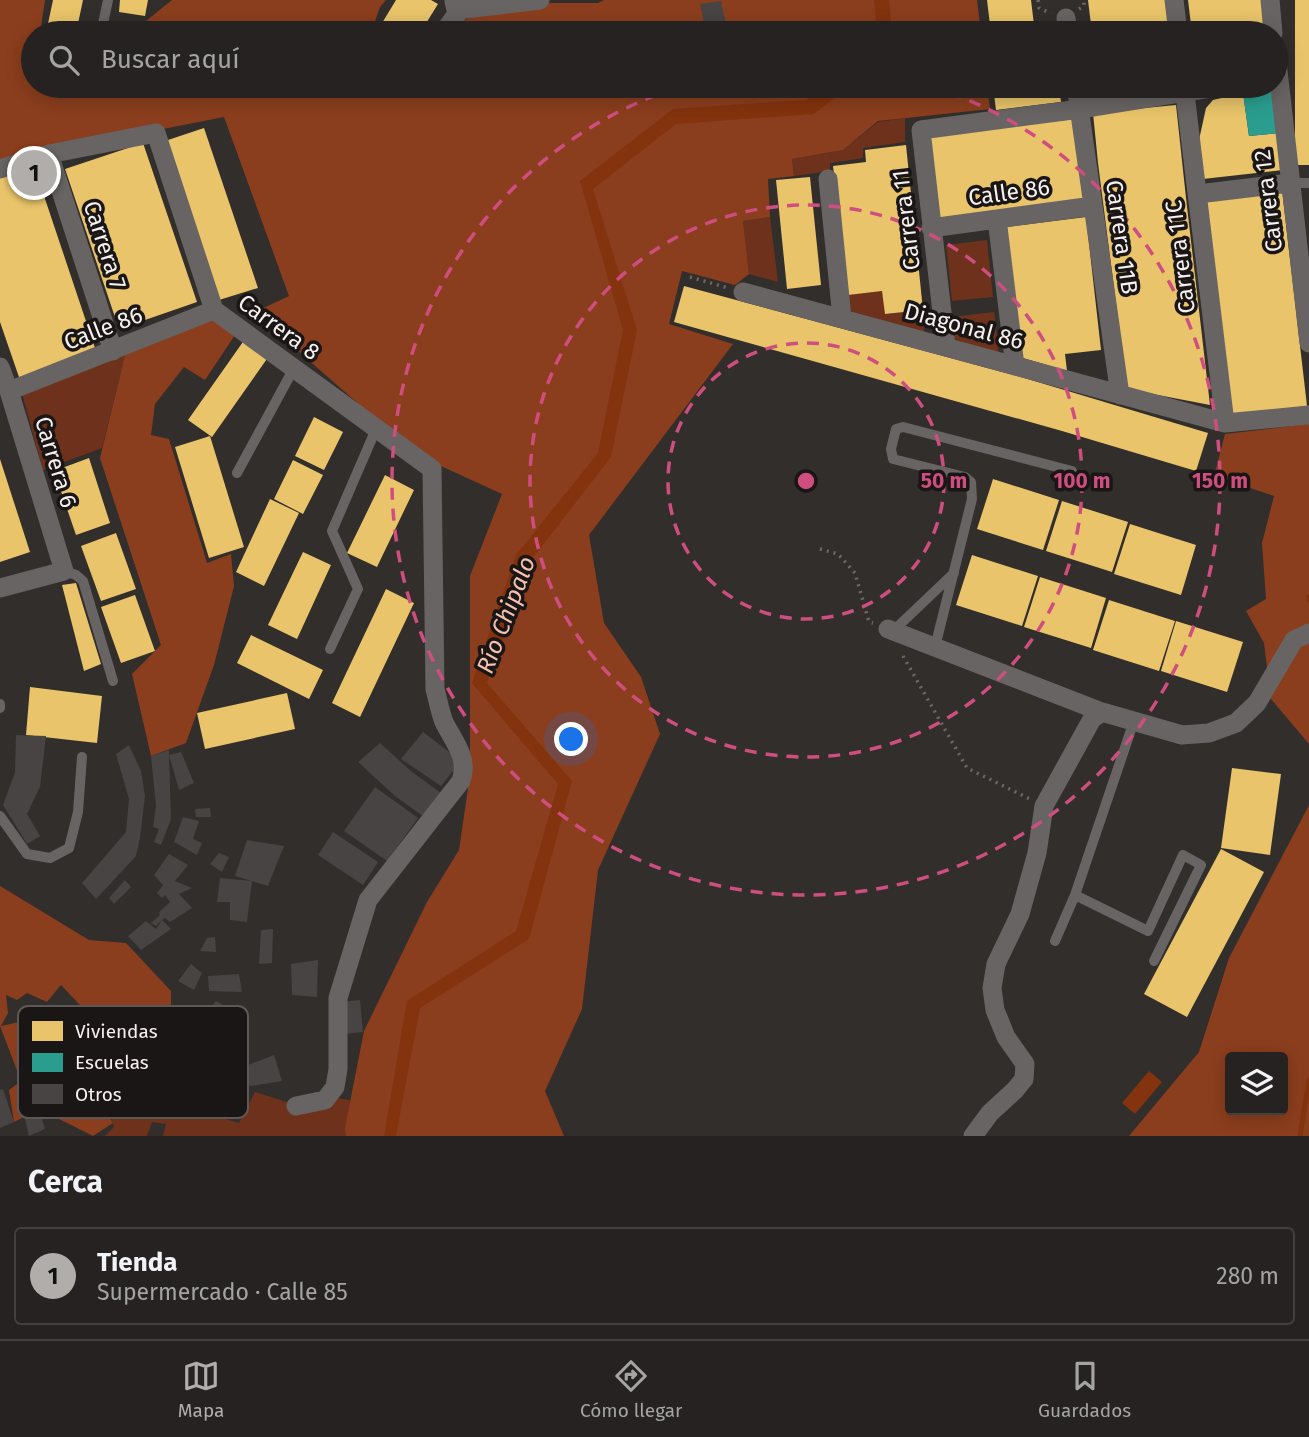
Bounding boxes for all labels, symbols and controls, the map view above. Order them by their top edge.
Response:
search box [21,21,1288,98]
icon: search [45,41,83,79]
text: Buscar aquí [101,44,239,75]
pin: 1 [11,147,57,199]
street label: Carrera 12 [1248,148,1288,254]
street label: Carrera 11 [886,168,926,272]
street label: Calle 86 [967,172,1051,212]
street label: Carrera 11B [1100,178,1144,296]
street label: Carrera 7 [78,197,132,293]
street label: Carrera 11C [1159,199,1201,315]
street label: Carrera 8 [233,288,325,366]
street label: Diagonal 86 [901,297,1027,355]
street label: Calle 86 [60,300,146,356]
street label: Carrera 6 [29,413,83,511]
text: 50 m [921,468,967,494]
text: 100 m [1053,468,1111,494]
text: 150 m [1192,468,1248,494]
centre of rings [794,469,818,493]
water label: Río Chipalo [471,553,541,677]
your location [554,722,588,756]
legend [18,1006,248,1118]
text: Viviendas [75,1020,158,1043]
text: Escuelas [75,1051,149,1074]
map controls [1225,1052,1288,1115]
button: layers [1225,1052,1288,1115]
text: Otros [75,1083,122,1106]
text: Cerca [28,1164,103,1200]
text: Tienda [97,1247,178,1278]
text: 1 [48,1262,58,1290]
text: 280 m [1216,1262,1279,1290]
text: Supermercado · Calle 85 [97,1278,348,1306]
tab: Mapa [178,1357,224,1422]
tab: Cómo llegar [580,1357,682,1422]
tab: Guardados [1038,1357,1131,1422]

